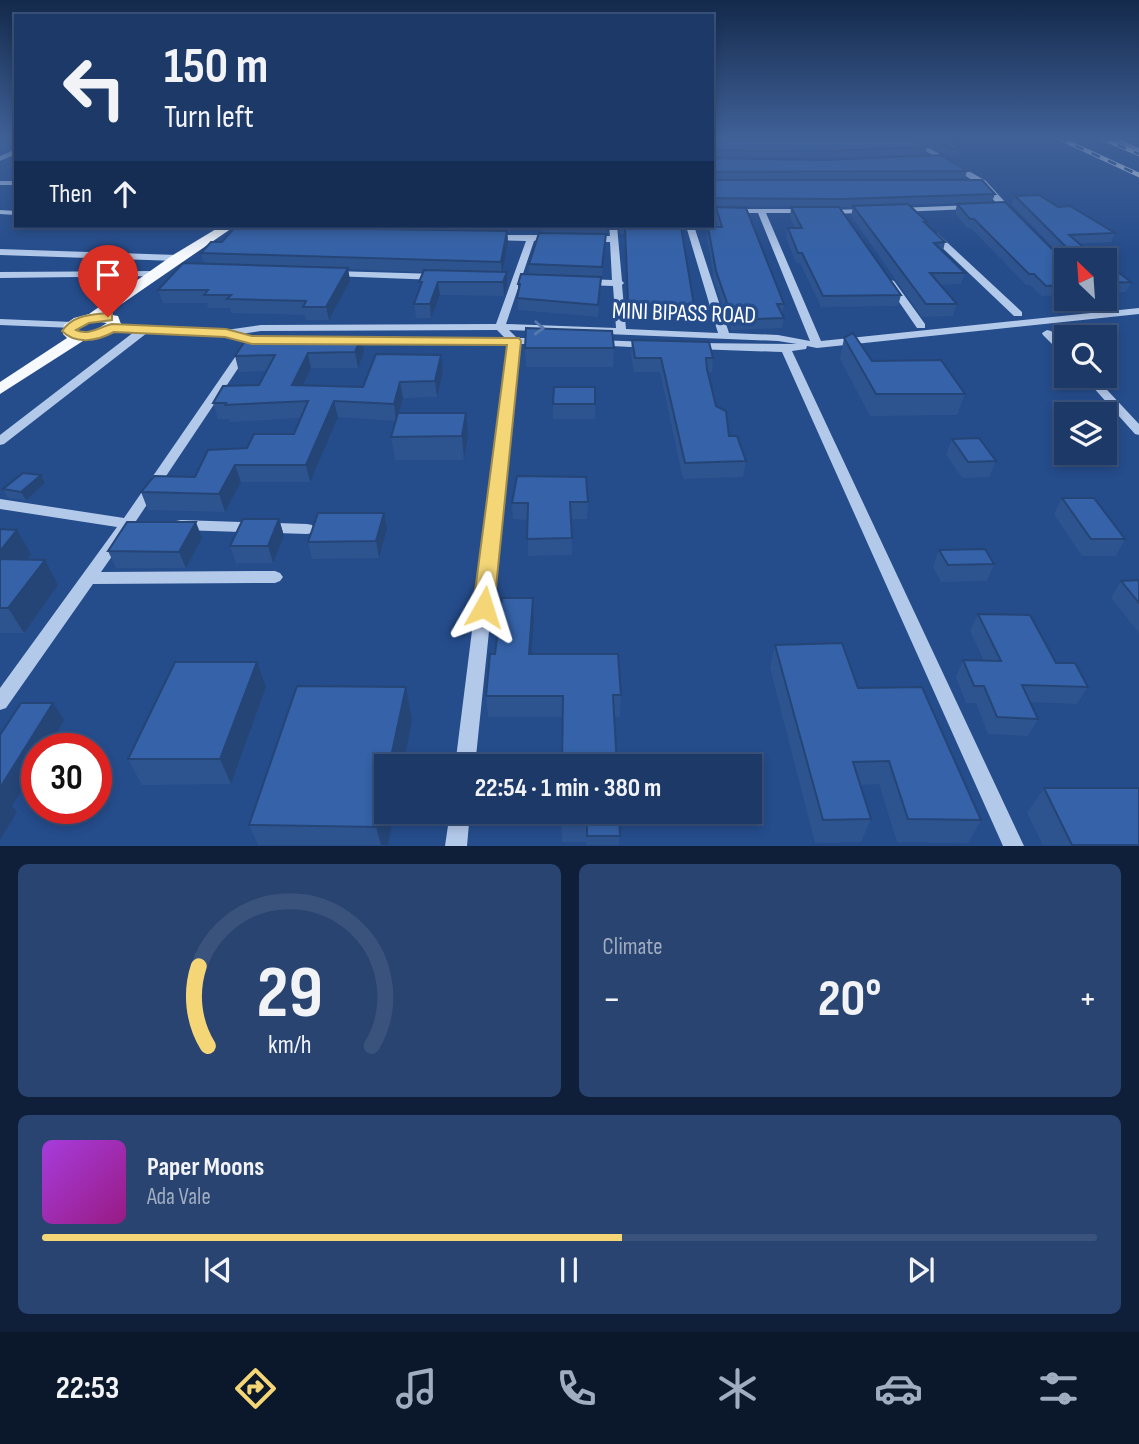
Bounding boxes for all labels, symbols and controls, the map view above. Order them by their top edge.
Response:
text: 150 m [164,38,268,97]
icon: left [49,42,140,133]
text: Turn left [164,98,254,137]
icon: ahead [106,175,144,213]
text: Then [49,179,92,210]
pin [78,245,138,317]
north arrow [1054,248,1116,312]
map controls [1054,248,1117,465]
icon: arrive [89,256,127,294]
street label: MINI BIPASS ROAD [611,296,757,330]
one-way arrow [533,321,544,336]
button: search [1054,325,1117,388]
button: layers [1054,402,1117,465]
position arrow [447,570,521,644]
speed limit sign: 30 [21,733,112,824]
text: 22:54 · 1 min · 380 m [475,773,661,804]
text: Climate [603,933,662,961]
text: 29 [256,951,322,1039]
text: 20° [818,968,882,1031]
text: − [603,977,621,1022]
text: + [1078,977,1097,1022]
text: km/h [268,1030,311,1061]
text: Paper Moons [147,1152,264,1183]
text: Ada Vale [147,1183,211,1211]
icon: previous [199,1251,237,1289]
icon: pause [550,1251,588,1289]
icon: next [902,1251,940,1289]
icon: directions [231,1364,280,1413]
icon: music [392,1364,441,1413]
icon: phone [552,1364,601,1413]
icon: climate [713,1364,762,1413]
icon: car [874,1364,923,1413]
icon: filters [1034,1364,1083,1413]
text: 22:53 [56,1369,119,1408]

